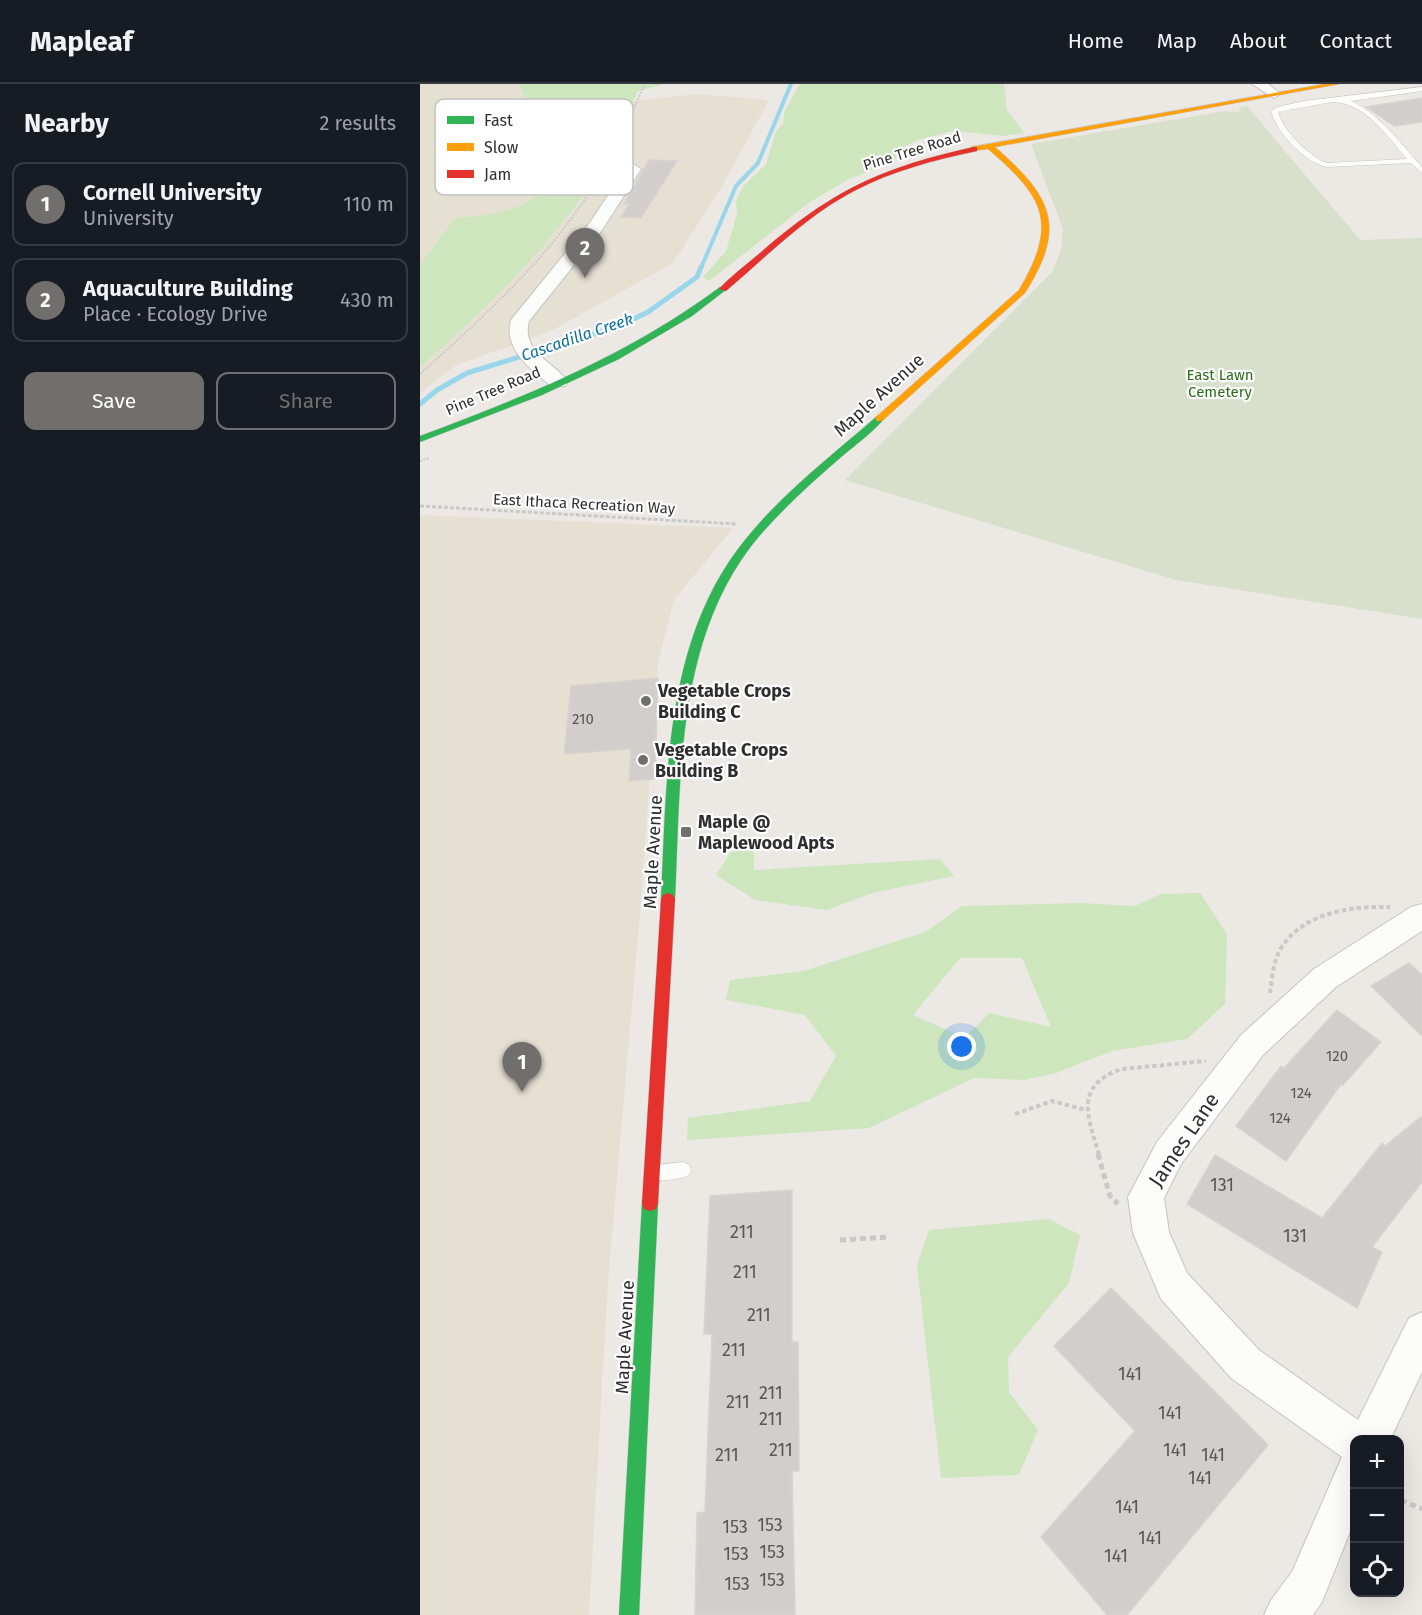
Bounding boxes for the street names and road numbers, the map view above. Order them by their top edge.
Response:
street label: Pine Tree Road [861,128,963,174]
street label: Maple Avenue [829,349,929,441]
street label: Pine Tree Road [443,363,543,419]
street label: East Ithaca Recreation Way [492,490,676,518]
street label: Maple Avenue [639,795,667,909]
street label: James Lane [1143,1088,1225,1192]
street label: Maple Avenue [611,1280,639,1394]

